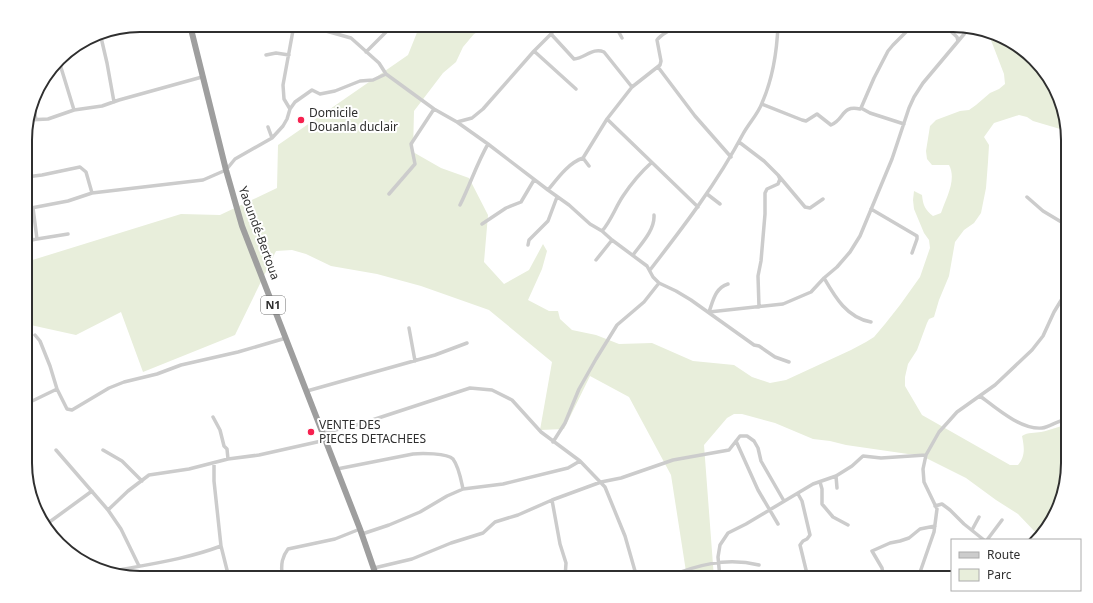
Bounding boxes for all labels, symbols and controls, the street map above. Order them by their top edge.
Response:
place label: Domicile Douanla duclair [309,104,398,135]
marker: Domicile Douanla duclair [296,115,306,125]
street label: Yaoundé-Bertoua [235,184,284,282]
road number: N1 [261,296,285,314]
place label: VENTE DES PIECES DETACHEES [319,416,426,447]
marker: VENTE DES PIECES DETACHEES [306,427,316,437]
legend [951,539,1081,591]
text: Route [987,546,1020,563]
text: Parc [987,566,1012,583]

